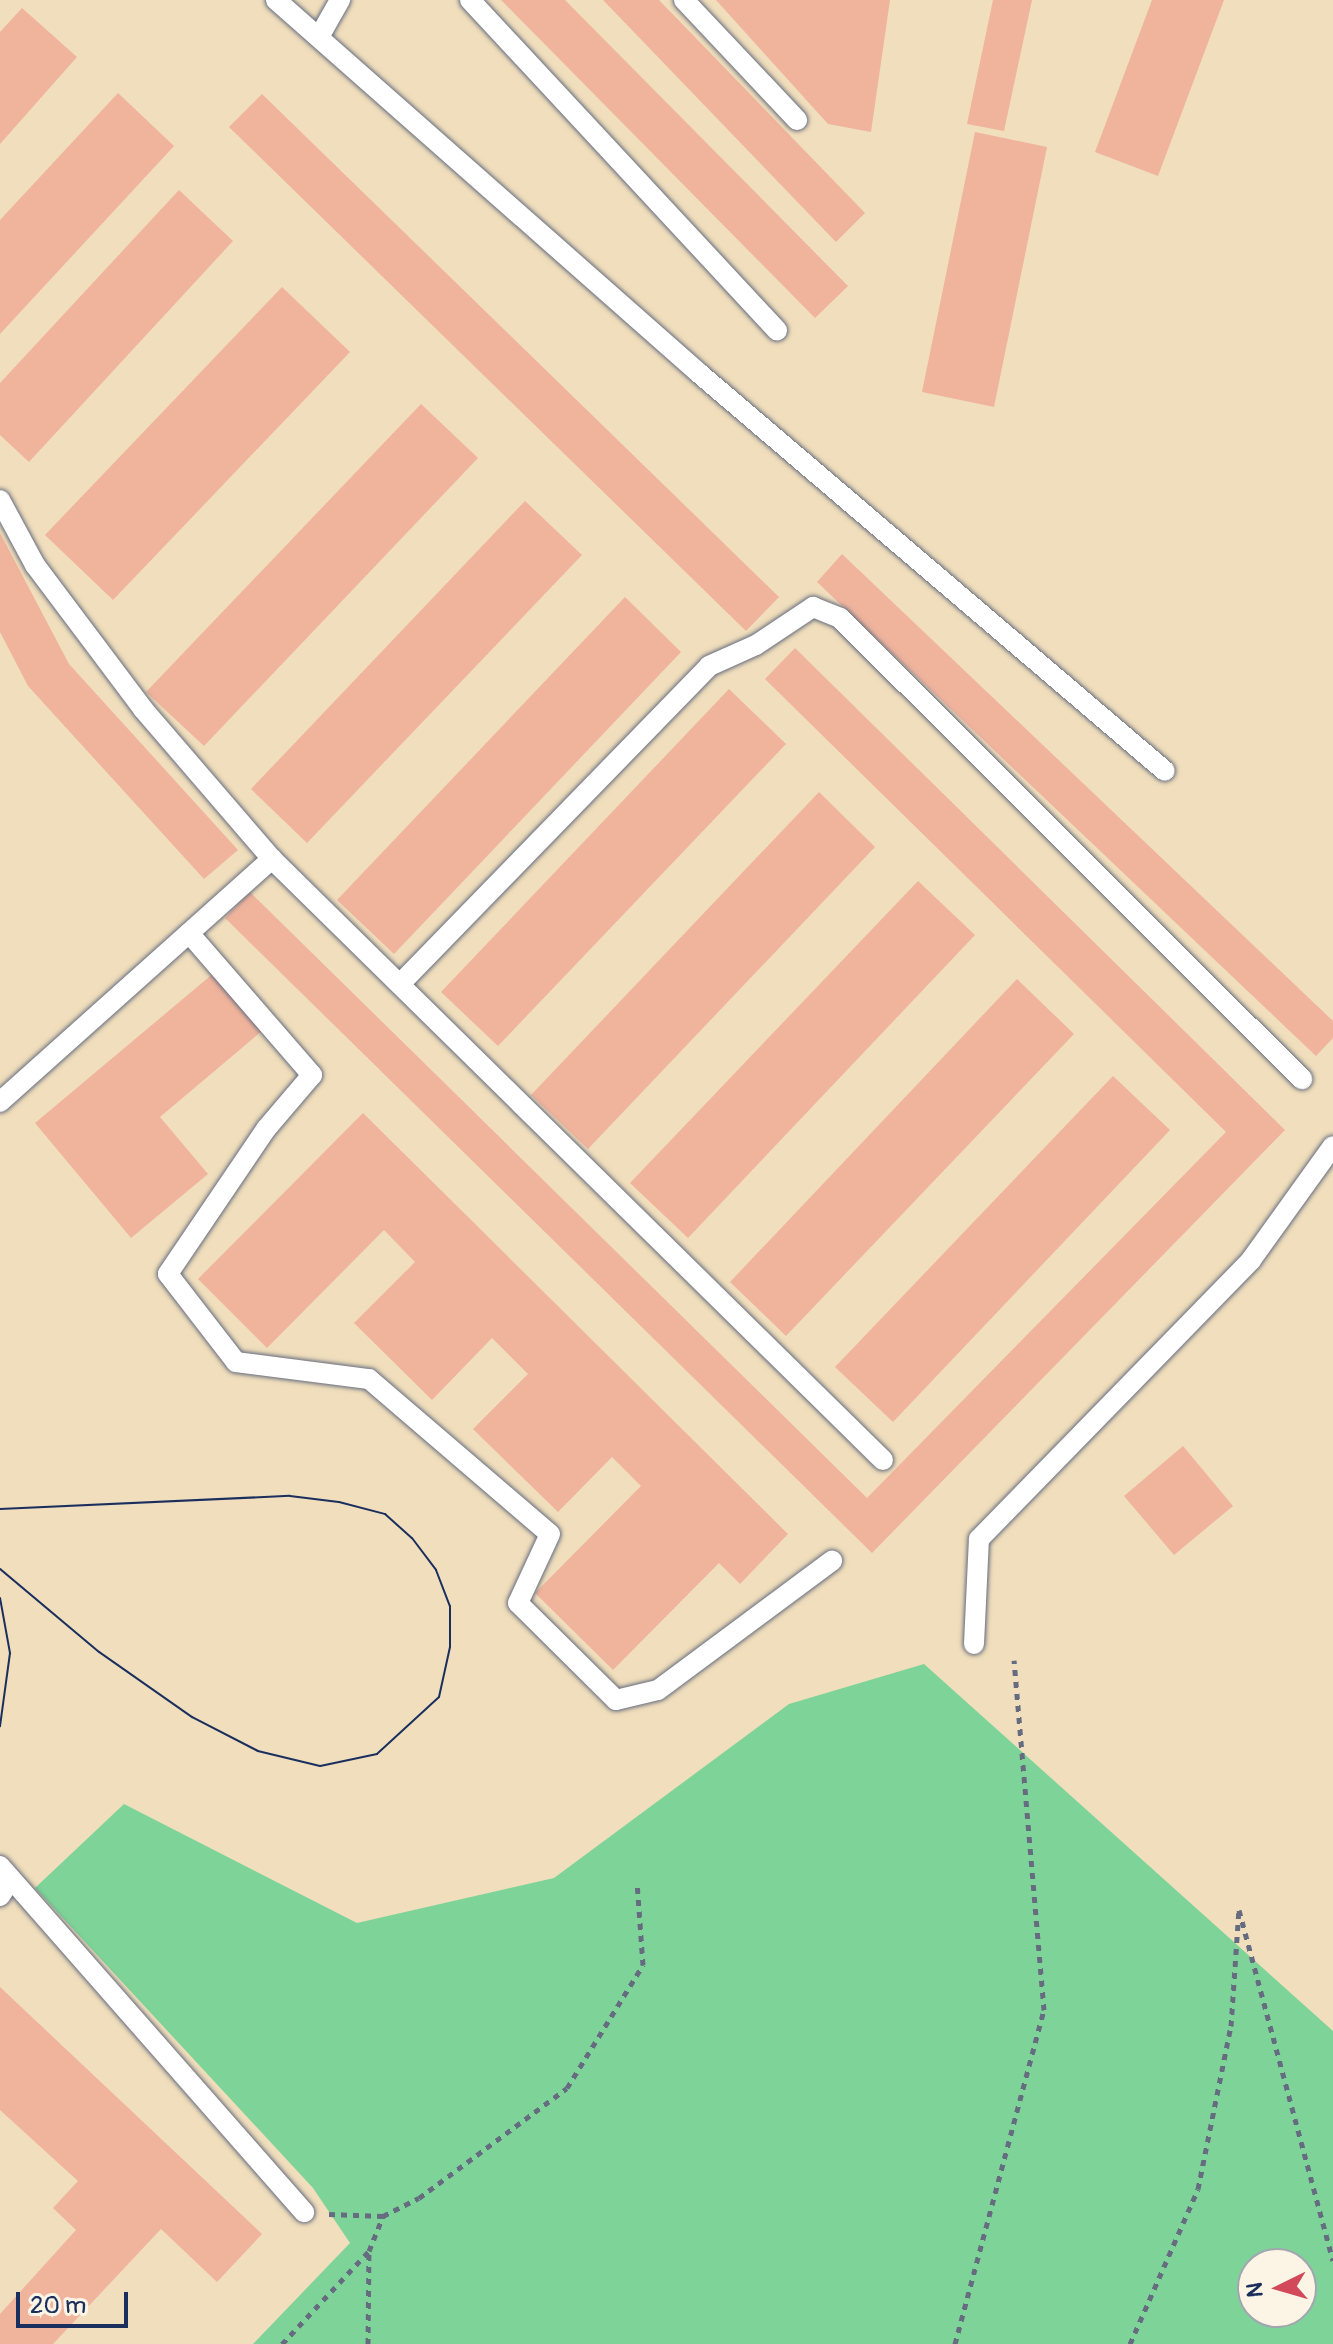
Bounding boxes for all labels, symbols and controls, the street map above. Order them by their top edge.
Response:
north arrow [1237,2248,1317,2328]
scale bar [20,2276,132,2326]
text: N [1240,2281,1270,2299]
text: 20 m [30,2291,86,2320]

